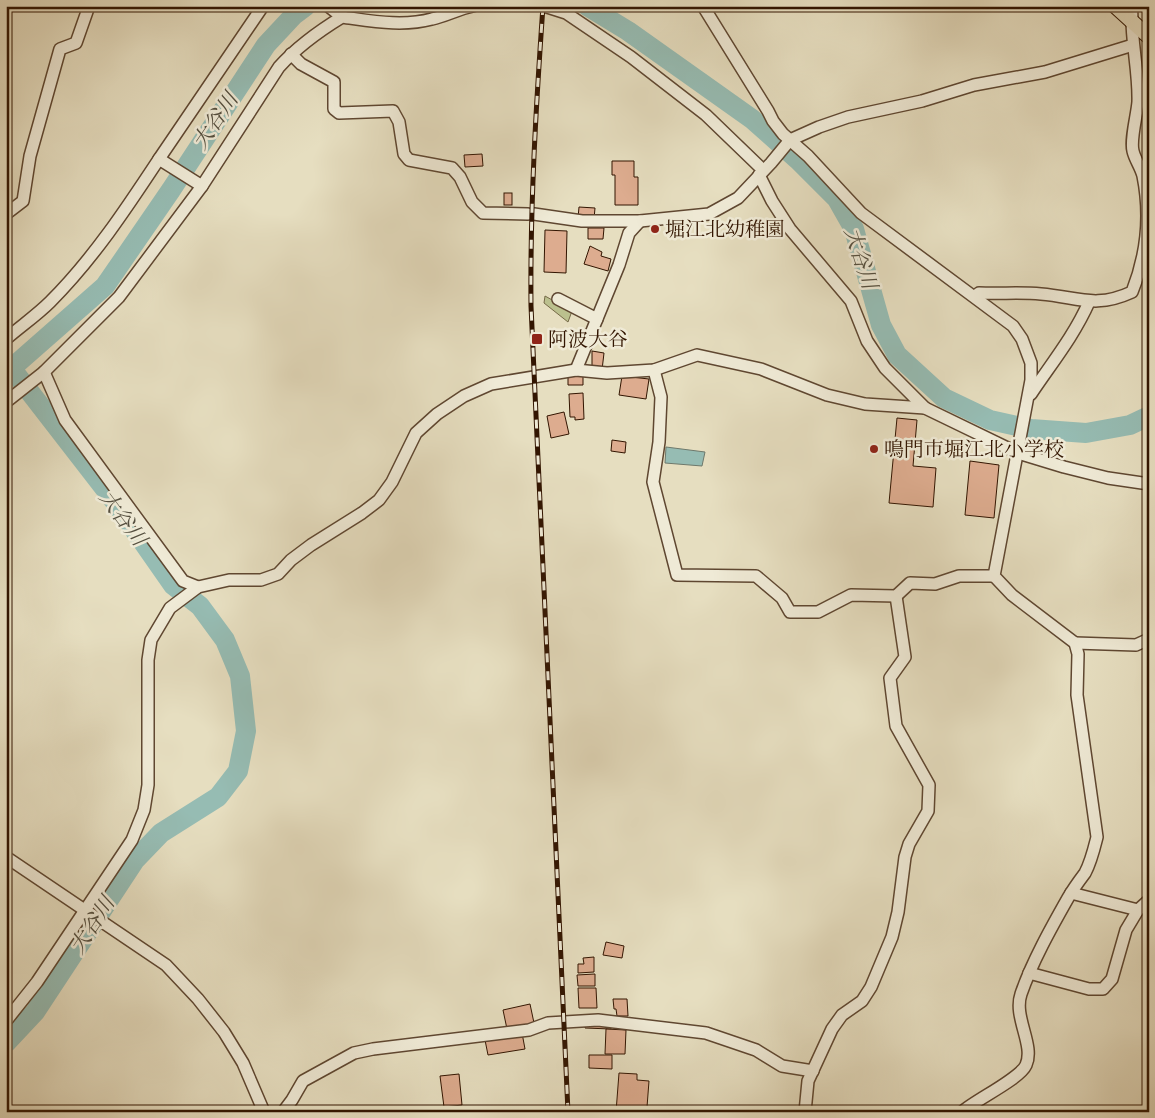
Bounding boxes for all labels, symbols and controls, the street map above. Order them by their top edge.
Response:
water label: 大谷川 [187,86,248,157]
place label: 堀江北幼稚園 [665,217,785,246]
marker: 堀江北幼稚園 [649,223,661,235]
water label: 大谷川 [835,224,884,295]
place label: 阿波大谷 [548,327,628,356]
marker: 阿波大谷 [530,332,544,346]
place label: 鳴門市堀江北小学校 [884,437,1064,466]
marker: 鳴門市堀江北小学校 [868,443,880,455]
water label: 大谷川 [90,485,154,555]
water label: 大谷川 [64,890,125,961]

